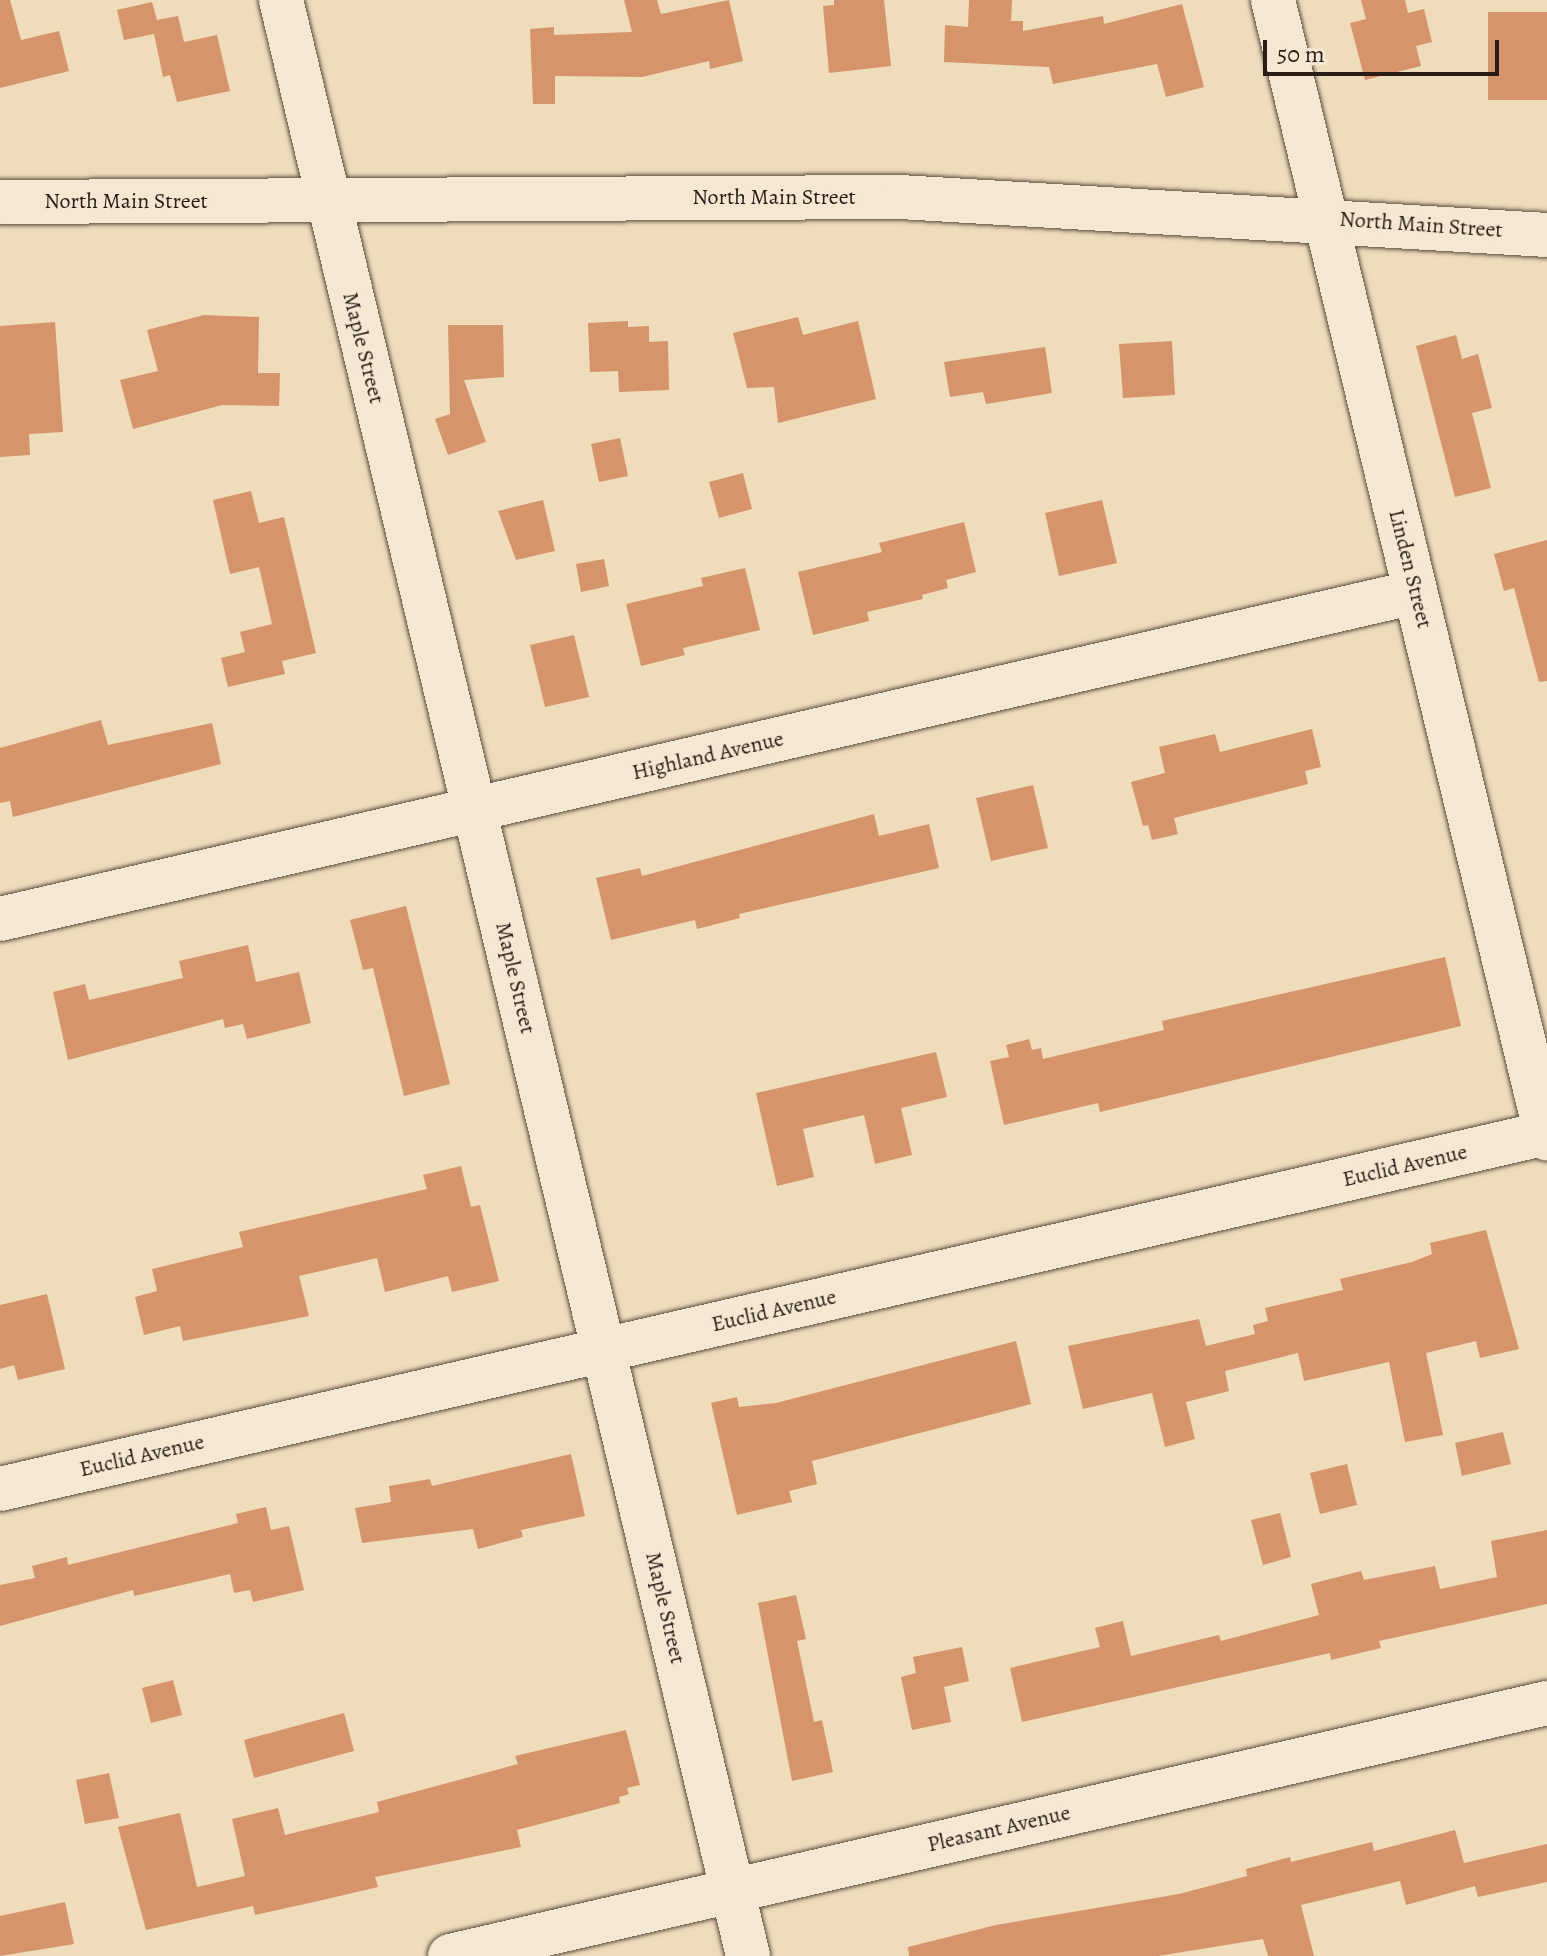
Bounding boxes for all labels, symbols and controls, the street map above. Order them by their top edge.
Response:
scale bar [1267,24,1503,74]
text: 50 m [1277,38,1325,70]
street label: North Main Street [692,185,856,211]
street label: North Main Street [44,189,208,215]
street label: North Main Street [1339,206,1503,244]
street label: Maple Street [336,290,390,406]
street label: Linden Street [1382,507,1438,631]
street label: Highland Avenue [630,726,786,786]
street label: Maple Street [489,920,541,1036]
street label: Euclid Avenue [1340,1139,1470,1193]
street label: Euclid Avenue [709,1284,839,1338]
street label: Euclid Avenue [77,1429,207,1483]
street label: Maple Street [639,1550,691,1666]
street label: Pleasant Avenue [925,1800,1073,1858]

